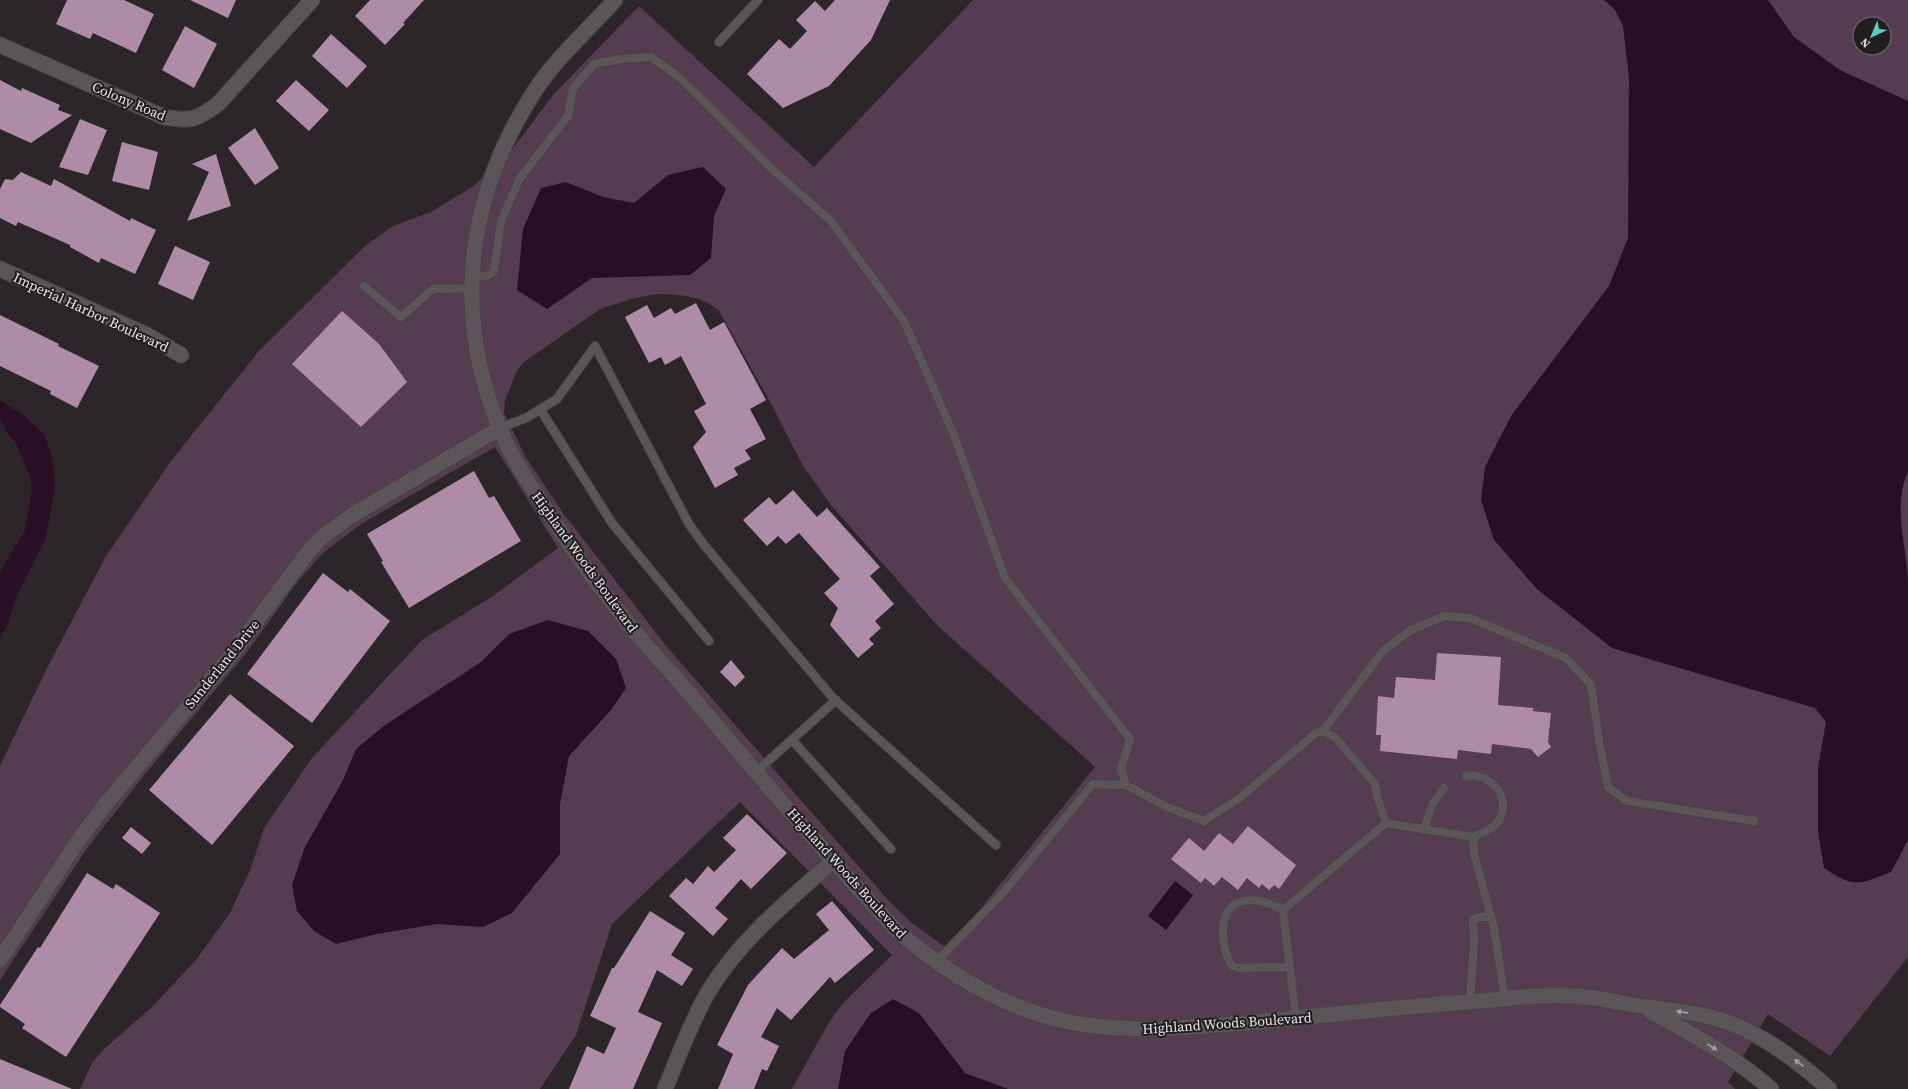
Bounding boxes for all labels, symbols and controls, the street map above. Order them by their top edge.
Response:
north arrow [1852,16,1892,56]
text: N [1857,35,1873,51]
street label: Colony Road [89,76,169,126]
street label: Imperial Harbor Boulevard [10,267,172,357]
street label: Highland Woods Boulevard [527,488,643,636]
street label: Sunderland Drive [180,615,264,713]
street label: Highland Woods Boulevard [783,803,911,943]
street label: Highland Woods Boulevard [1142,1007,1312,1039]
one-way arrow [1676,1009,1688,1015]
one-way arrow [1706,1043,1718,1050]
one-way arrow [1794,1059,1805,1068]

